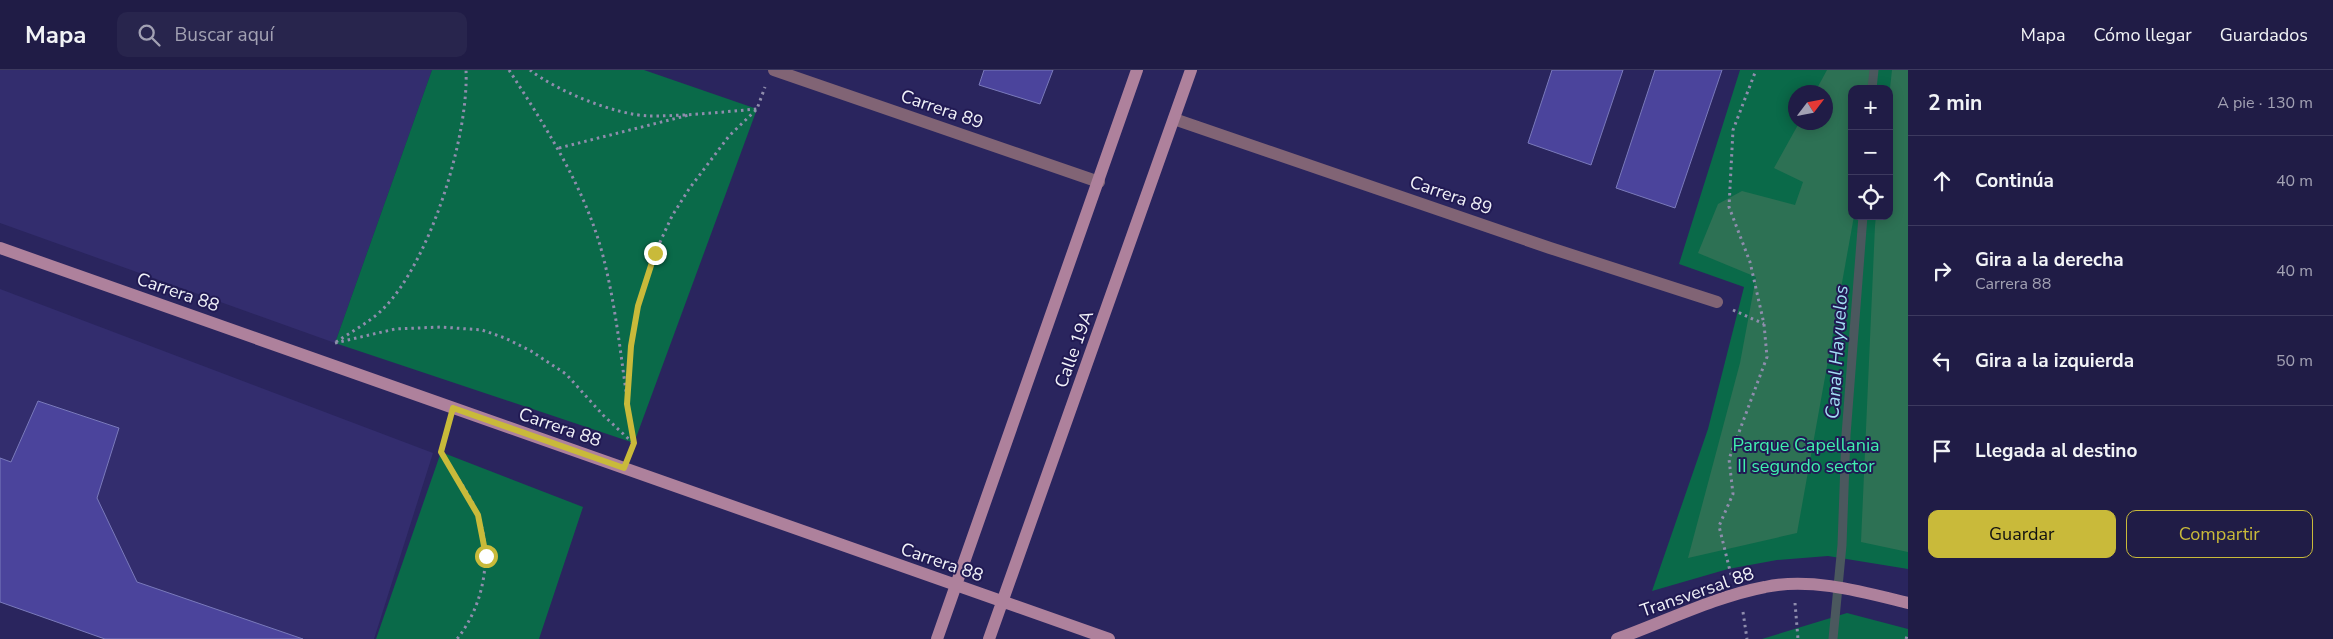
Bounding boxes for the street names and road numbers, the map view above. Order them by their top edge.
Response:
street label: Carrera 89 [898,84,986,134]
street label: Carrera 89 [1407,170,1495,220]
street label: Carrera 88 [134,267,222,317]
street label: Calle 19A [1049,307,1099,391]
street label: Carrera 88 [516,402,604,452]
street label: Carrera 88 [898,537,986,587]
street label: Transversal 88 [1637,561,1757,623]

